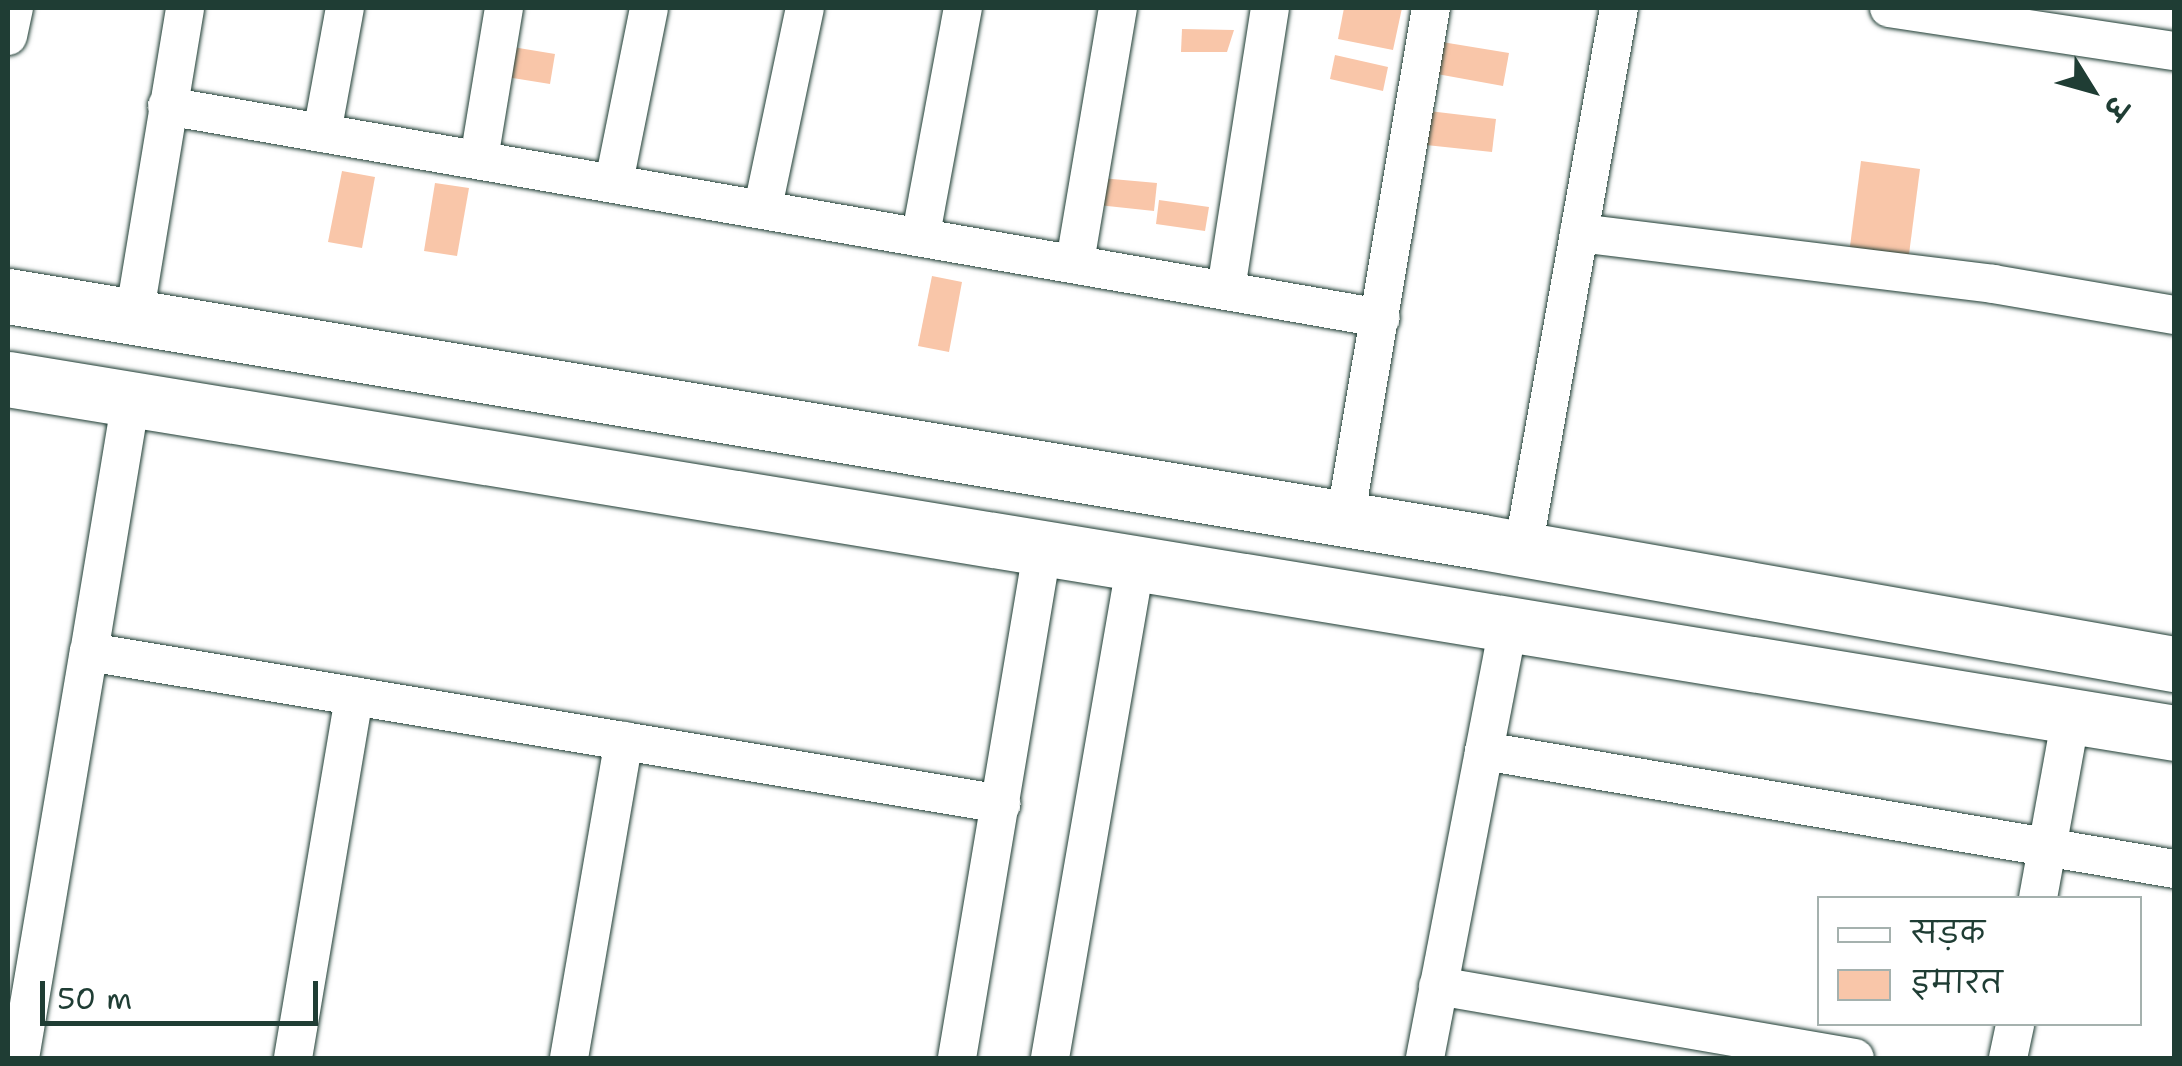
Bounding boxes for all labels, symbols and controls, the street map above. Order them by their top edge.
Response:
north arrow [2042,40,2142,140]
text: उ [2095,89,2137,127]
legend [1817,896,2142,1026]
text: सड़क [1911,912,1985,953]
scale bar [45,961,322,1023]
text: इमारत [1911,962,2003,1003]
text: 50 m [57,978,132,1019]

